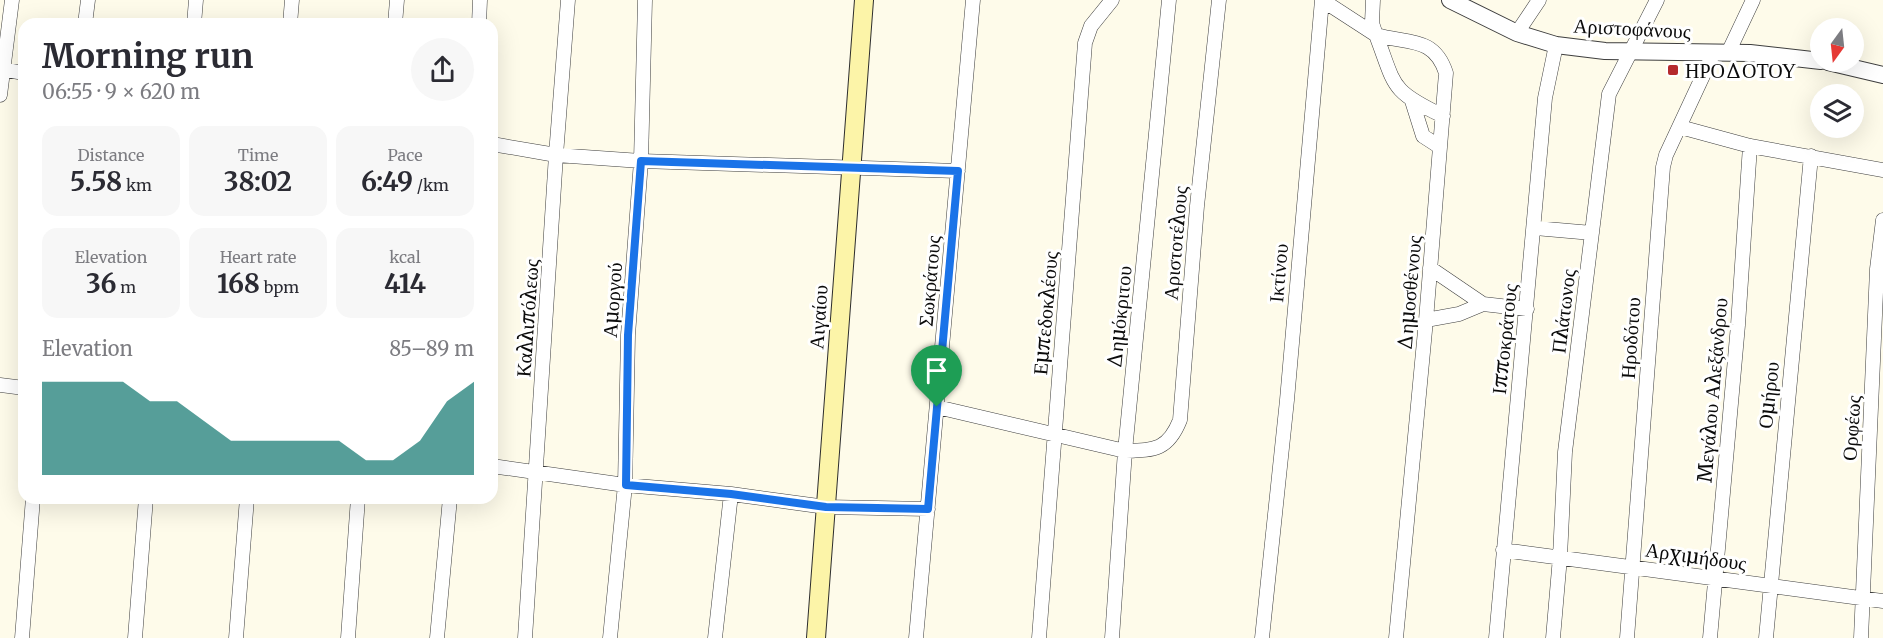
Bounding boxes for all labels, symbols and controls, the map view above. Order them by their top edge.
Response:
street label: Αριστοφάνους [1573,12,1691,44]
north arrow [1810,18,1864,72]
map controls [1810,18,1864,138]
text: Morning run [42,36,253,77]
button: share [411,38,474,101]
place label: ΗΡΟΔΟΤΟΥ [1685,58,1796,83]
marker: ΗΡΟΔΟΤΟΥ [1666,63,1680,77]
text: 06:55 · 9 × 620 m [42,79,200,104]
button: layers [1810,84,1864,138]
text: Distance [78,145,144,165]
text: Time [238,145,278,165]
text: Pace [388,145,423,165]
text: 5.58 [70,165,122,198]
text: 38:02 [224,165,292,198]
text: 6:49 [361,165,413,198]
text: km [122,175,152,195]
text: /km [413,175,449,195]
street label: Αριστοτέλους [1158,185,1192,301]
street label: Σωκράτους [913,234,945,328]
street label: Δημοσθένους [1392,234,1426,352]
street label: Ικτίνου [1263,242,1293,304]
text: Elevation [75,247,147,267]
text: Heart rate [220,247,296,267]
text: kcal [389,247,421,267]
street label: Εμπεδοκλέους [1027,250,1063,376]
street label: Καλλιπόλεως [510,258,544,378]
street label: Αμοργού [597,261,627,339]
street label: Δημόκριτου [1101,264,1137,370]
text: 36 [86,267,116,300]
text: 168 [217,267,260,300]
text: 414 [384,267,426,300]
street label: Πλάτωνος [1545,267,1581,355]
text: m [116,277,136,297]
text: bpm [260,277,299,297]
street label: Ιπποκράτους [1486,283,1522,395]
street label: Αιγαίου [803,284,833,350]
street label: Ηροδότου [1615,296,1645,380]
street label: Μεγάλου Αλεξάνδρου [1691,297,1733,483]
text: Elevation [42,336,133,361]
text: 85–89 m [389,336,474,361]
pin [911,345,962,407]
icon: arrive [920,354,953,387]
street label: Ομήρου [1752,360,1784,430]
street label: Ορφέως [1836,394,1866,462]
street label: Αρχιμήδους [1644,537,1748,575]

